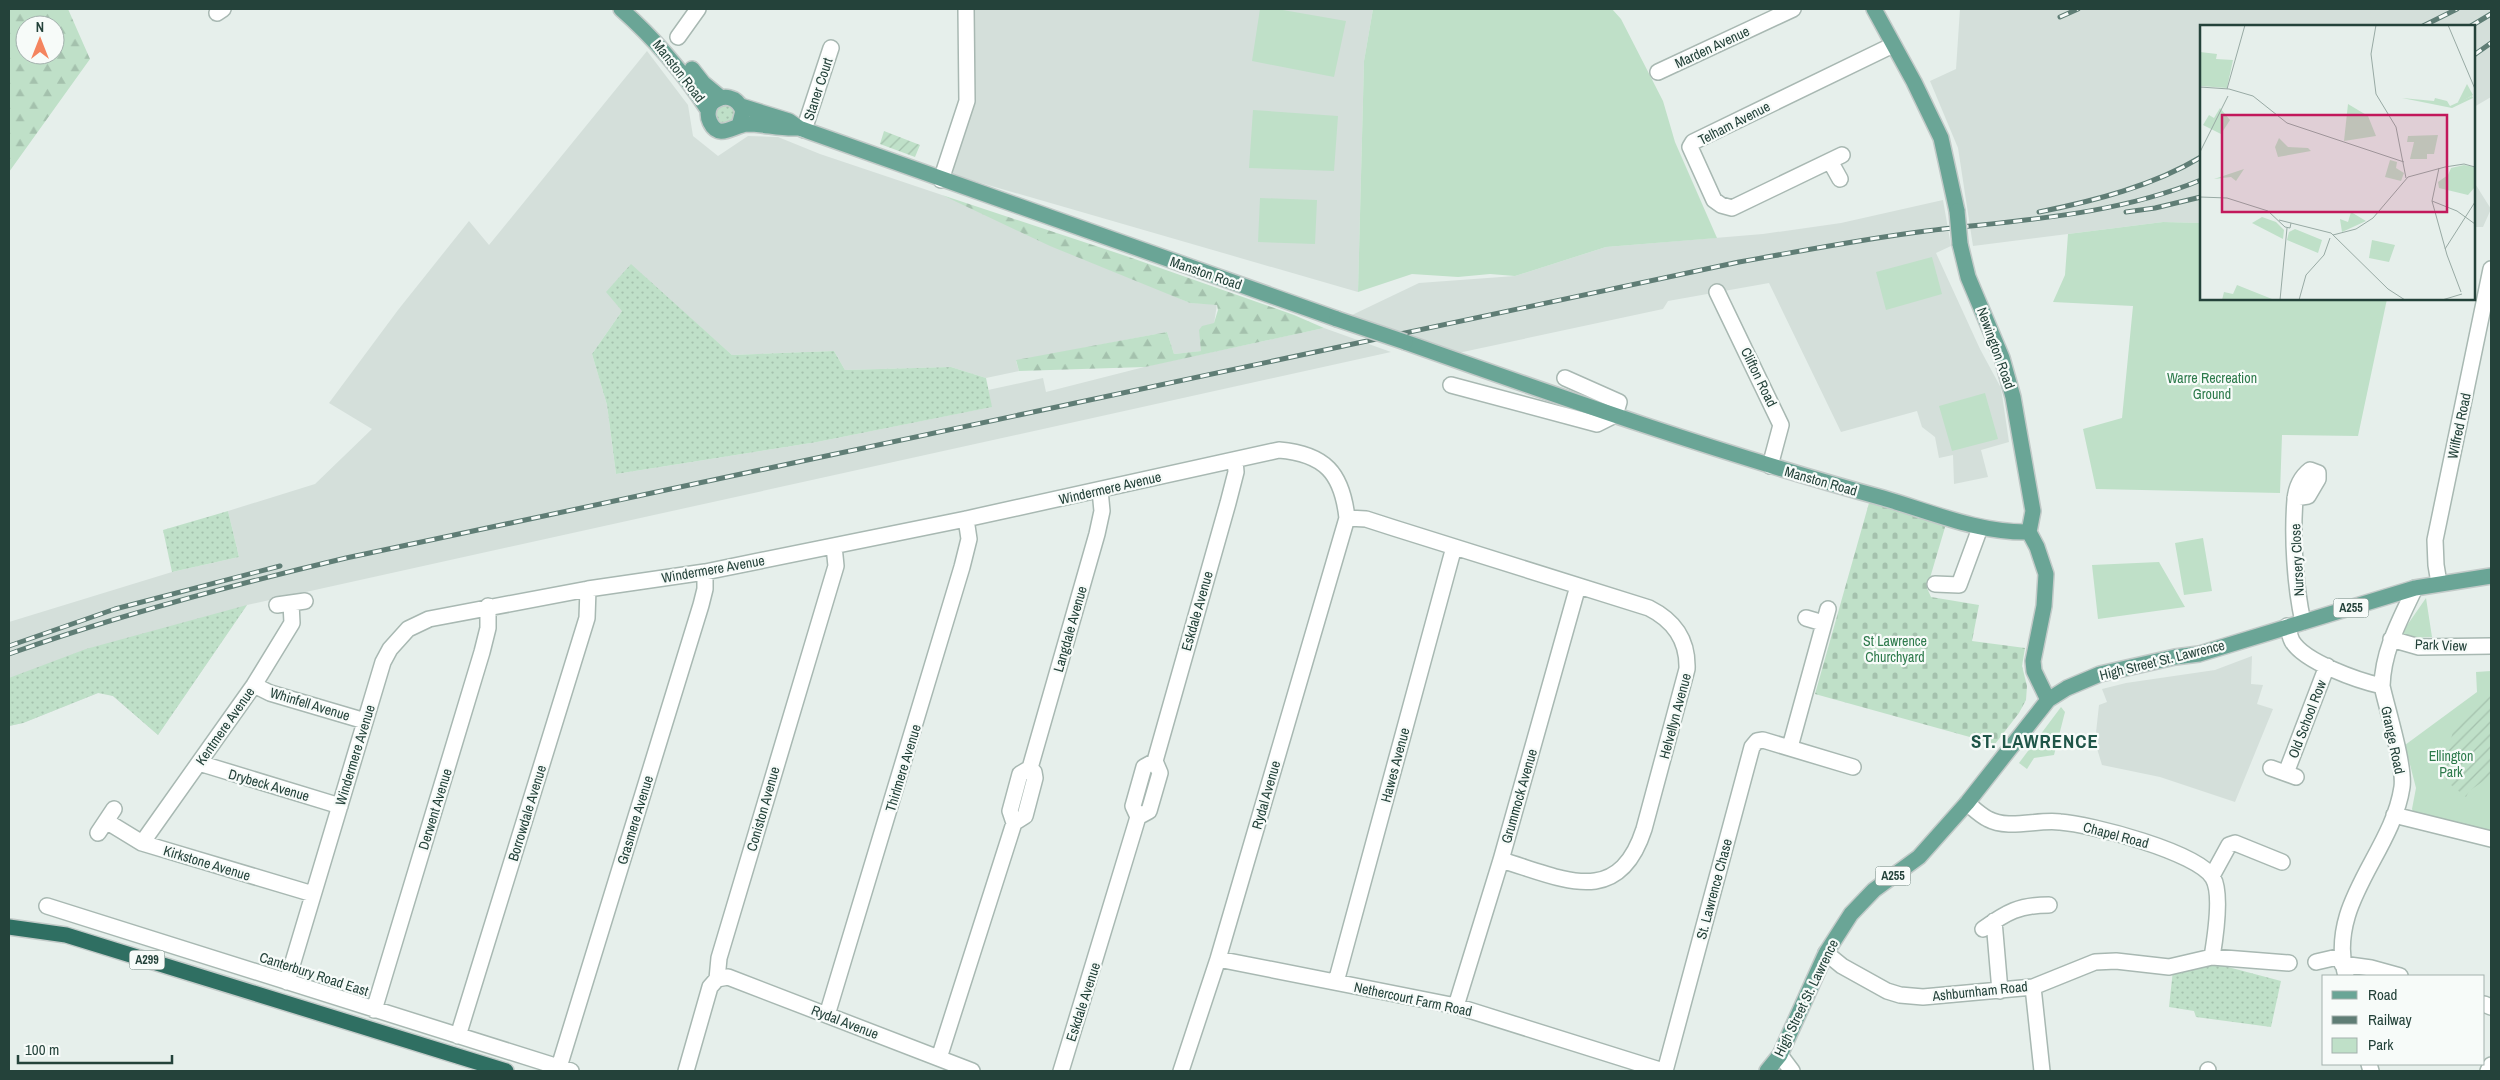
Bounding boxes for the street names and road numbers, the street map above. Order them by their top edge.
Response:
street label: Marden Avenue [1672,22,1752,72]
street label: Manston Road [649,36,709,106]
street label: Staner Court [799,55,837,123]
street label: Telham Avenue [1695,97,1773,149]
street label: Manston Road [1168,252,1244,294]
street label: Newington Road [1973,305,2019,391]
street label: Clifton Road [1737,344,1781,410]
street label: Wilfred Road [2443,391,2475,461]
street label: Manston Road [1783,462,1859,500]
street label: Windermere Avenue [1057,467,1163,509]
street label: Nursery Close [2286,523,2308,597]
street label: Windermere Avenue [660,551,766,587]
street label: Eskdale Avenue [1177,569,1217,653]
street label: Langdale Avenue [1049,584,1091,674]
road number: A255 [2334,598,2368,618]
street label: Park View [2415,635,2468,655]
street label: High Street St. Lawrence [2098,636,2226,684]
street label: Helvellyn Avenue [1655,671,1695,761]
street label: Old School Row [2284,677,2330,761]
street label: Whinfell Avenue [268,683,352,725]
street label: Kentmere Avenue [192,684,258,768]
street label: Windermere Avenue [331,702,379,808]
street label: Grange Road [2377,704,2409,776]
street label: Thirlmere Avenue [881,722,925,814]
street label: Hawes Avenue [1376,726,1414,804]
street label: Grummock Avenue [1497,747,1541,845]
street label: Rydal Avenue [1248,759,1284,831]
street label: Borrowdale Avenue [504,763,550,863]
street label: Drybeck Avenue [226,765,312,805]
street label: Coniston Avenue [742,765,784,853]
street label: Derwent Avenue [414,766,456,852]
street label: Grasmere Avenue [613,773,657,867]
street label: Chapel Road [2081,818,2151,852]
street label: St. Lawrence Chase [1692,837,1736,941]
street label: Kirkstone Avenue [161,841,253,885]
road number: A255 [1876,866,1910,886]
street label: High Street St. Lawrence [1770,936,1842,1060]
street label: Canterbury Road East [257,948,371,1000]
road number: A299 [130,950,164,970]
street label: Eskdale Avenue [1062,960,1104,1044]
street label: Ashburnham Road [1930,977,2029,1005]
street label: Nethercourt Farm Road [1352,978,1474,1020]
street label: Rydal Avenue [809,1001,881,1043]

